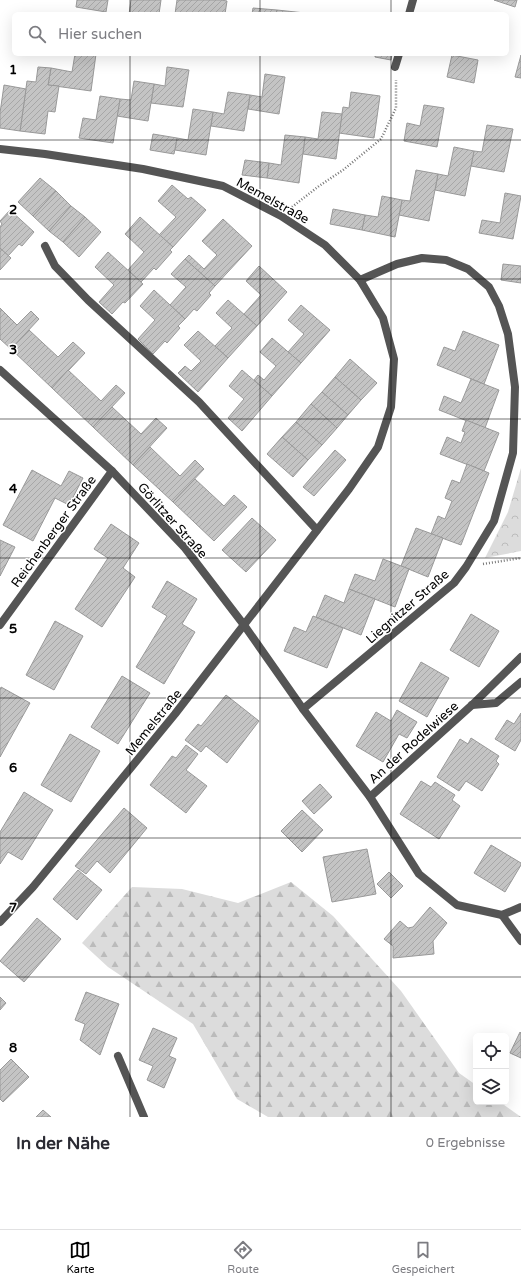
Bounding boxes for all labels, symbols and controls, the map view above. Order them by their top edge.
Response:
search box [12,12,509,56]
icon: search [26,23,48,45]
text: Hier suchen [58,25,142,43]
text: 1 [9,62,17,78]
street label: Memelstraße [233,174,312,227]
text: 2 [9,202,17,218]
text: 3 [9,342,17,358]
street label: Reichenberger Straße [8,472,100,591]
street label: Görlitzer Straße [134,479,211,562]
text: 4 [9,481,18,497]
street label: Liegnitzer Straße [363,566,452,647]
text: 5 [9,621,17,637]
street label: Memelstraße [122,686,185,759]
street label: An der Rodelwiese [365,698,462,787]
text: 6 [9,760,17,776]
text: 7 [9,900,17,916]
map controls [473,1033,509,1105]
button: locate [473,1033,509,1069]
text: 8 [9,1040,17,1056]
button: layers [473,1069,509,1105]
text: In der Nähe [16,1133,110,1154]
text: 0 Ergebnisse [426,1135,505,1151]
tab: Karte [66,1239,95,1276]
tab: Route [227,1239,259,1276]
tab: Gespeichert [392,1239,455,1276]

